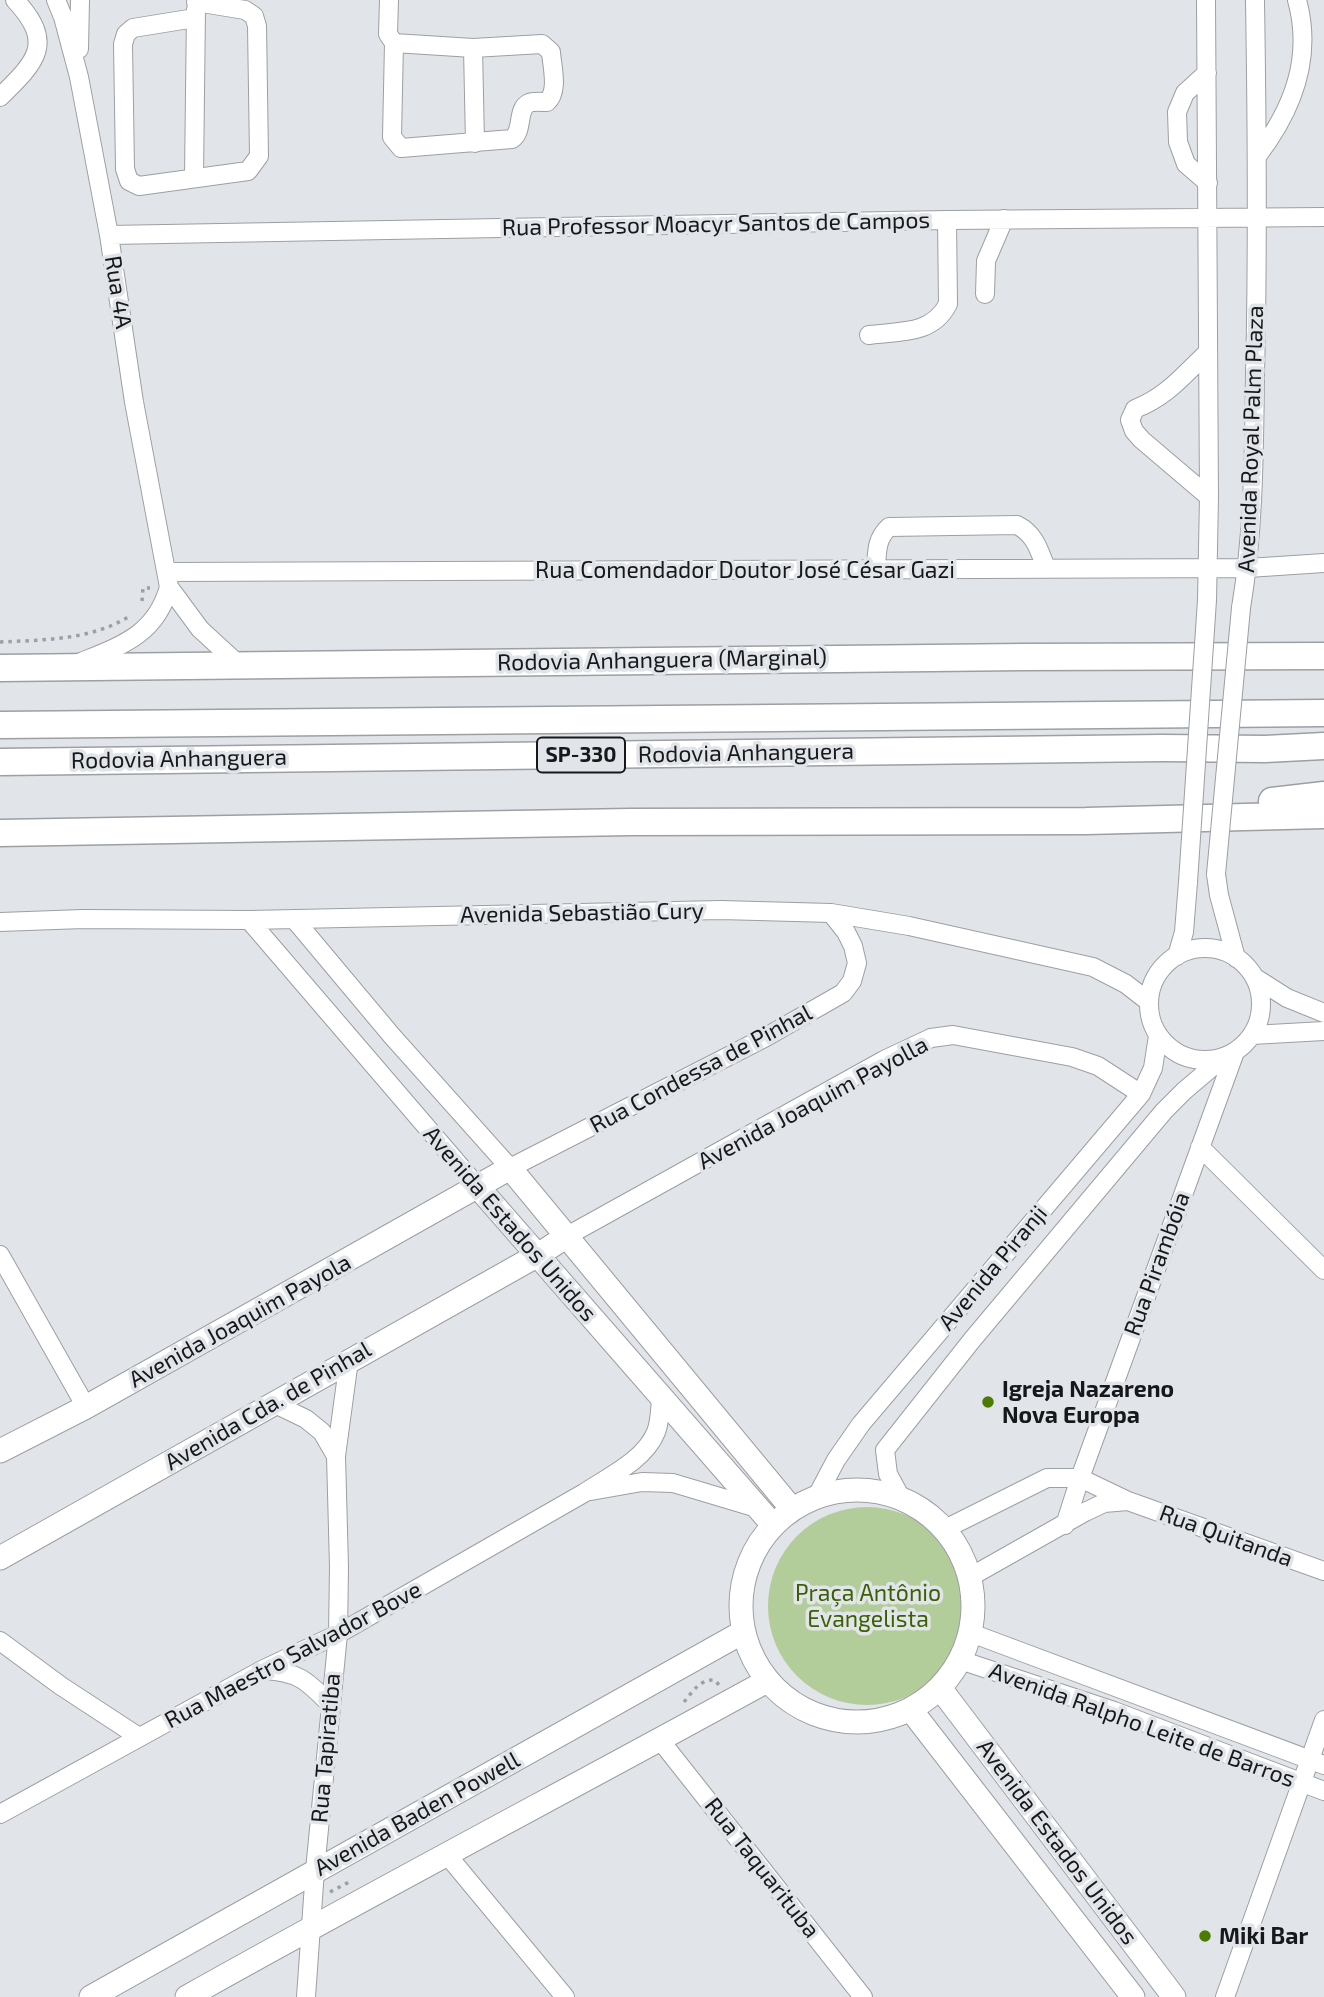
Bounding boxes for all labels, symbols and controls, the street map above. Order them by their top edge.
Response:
street label: Rua Professor Moacyr Santos de Campos [502,206,930,242]
street label: Rua 4A [99,254,137,330]
street label: Avenida Royal Palm Plaza [1233,305,1269,573]
street label: Rua Comendador Doutor José César Gazi [535,556,955,584]
street label: Rodovia Anhanguera (Marginal) [497,643,827,677]
street label: Rodovia Anhanguera [638,737,854,769]
road number: SP-330 [537,738,625,772]
street label: Rodovia Anhanguera [71,743,287,775]
street label: Avenida Sebastião Cury [460,897,704,929]
street label: Rua Condessa de Pinhal [585,999,817,1139]
street label: Avenida Joaquim Payolla [693,1031,933,1175]
street label: Avenida Estados Unidos [418,1121,602,1327]
street label: Rua Pirambóia [1118,1188,1196,1340]
street label: Avenida Piranji [933,1200,1053,1336]
street label: Avenida Joaquim Payola [124,1248,356,1394]
street label: Avenida Cda. de Pinhal [160,1336,376,1476]
place label: Igreja Nazareno Nova Europa [1002,1375,1174,1429]
marker: Igreja Nazareno Nova Europa [980,1394,996,1410]
street label: Rua Quitanda [1156,1499,1296,1573]
street label: Rua Maestro Salvador Bove [160,1576,426,1734]
park label: Praça Antônio Evangelista [795,1579,941,1633]
street label: Avenida Ralpho Leite de Barros [985,1657,1299,1793]
street label: Rua Tapiratiba [306,1672,346,1824]
street label: Avenida Estados Unidos [971,1734,1143,1950]
street label: Avenida Baden Powell [310,1746,524,1882]
street label: Rua Taquarituba [699,1792,825,1944]
place label: Miki Bar [1219,1922,1308,1950]
marker: Miki Bar [1197,1928,1213,1944]

